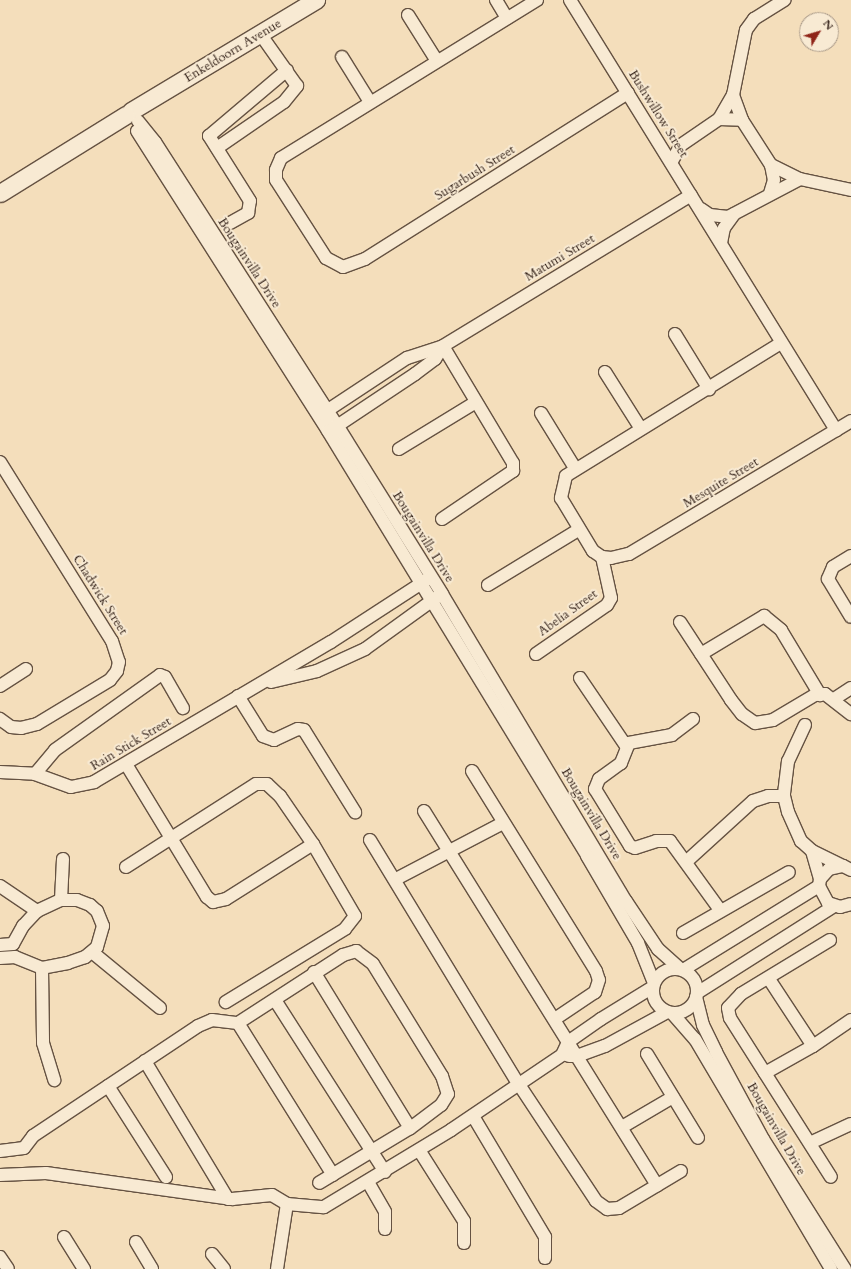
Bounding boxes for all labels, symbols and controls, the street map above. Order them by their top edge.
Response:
north arrow [799,12,839,52]
street label: Enkeldoorn Avenue [182,16,284,86]
text: N [819,17,837,33]
street label: Bushwillow Street [625,67,691,161]
street label: Sugarbush Street [432,142,518,204]
street label: Bougainvilla Drive [214,215,284,311]
street label: Matumi Street [522,231,598,285]
street label: Mesquite Street [681,454,761,512]
street label: Bougainvilla Drive [389,489,457,585]
street label: Chadwick Street [69,552,131,638]
street label: Abelia Street [535,586,601,640]
street label: Rain Stick Street [88,714,174,774]
street label: Bougainvilla Drive [557,765,625,863]
street label: Bougainvilla Drive [743,1080,809,1178]

